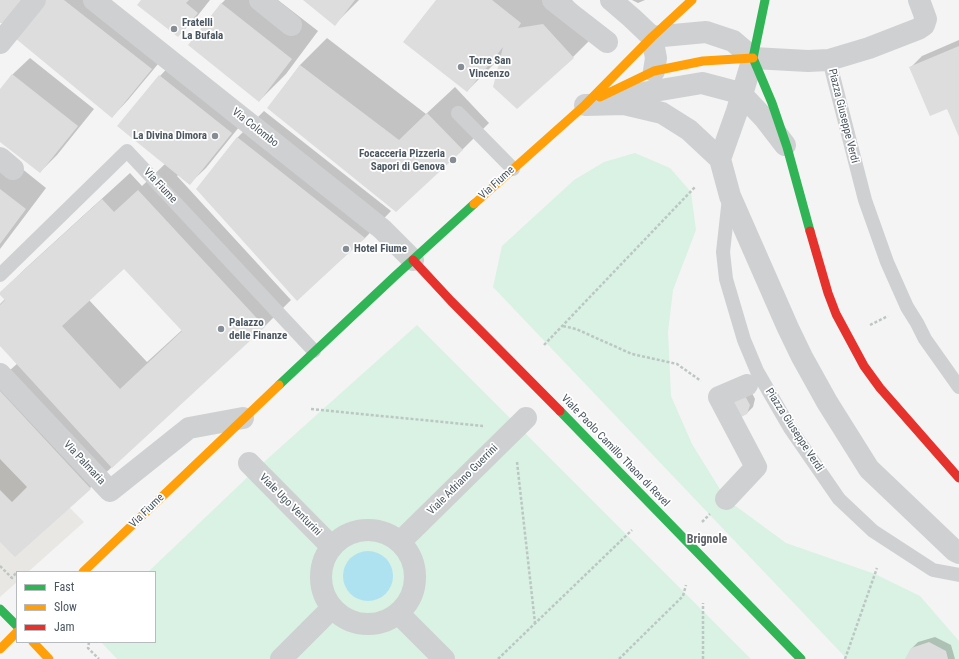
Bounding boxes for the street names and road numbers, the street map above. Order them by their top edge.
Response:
street label: Piazza Giuseppe Verdi [825,67,861,165]
street label: Via Colombo [229,106,281,150]
street label: Via Fiume [477,164,517,202]
street label: Via Fiume [140,166,180,206]
street label: Piazza Giuseppe Verdi [762,386,826,474]
street label: Viale Paolo Camillo Thaon di Revel [558,392,672,510]
street label: Via Palmaria [60,438,108,488]
street label: Viale Adriano Guerrini [425,442,501,518]
street label: Viale Ugo Venturini [256,471,324,539]
street label: Via Fiume [127,491,167,531]

